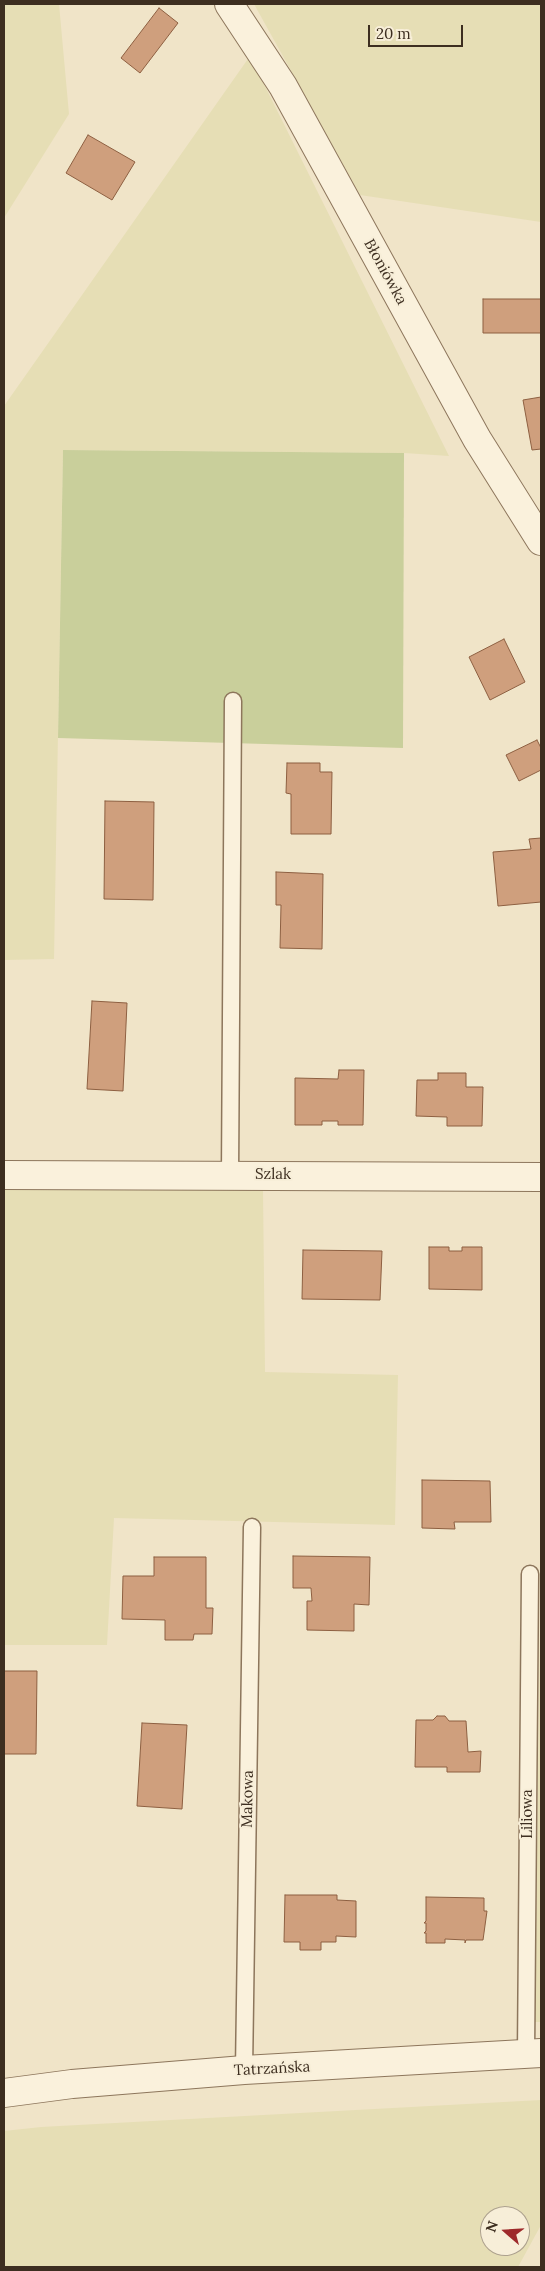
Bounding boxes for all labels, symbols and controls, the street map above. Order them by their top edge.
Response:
scale bar [370,15,465,47]
text: 20 m [376,24,411,43]
street label: Błoniówka [360,236,410,308]
street label: Szlak [255,1166,291,1184]
street label: Makowa [238,1770,258,1828]
street label: Liliowa [519,1789,537,1839]
street label: Tatrzańska [233,2058,311,2080]
north arrow [480,2206,530,2256]
text: N [481,2218,502,2234]

